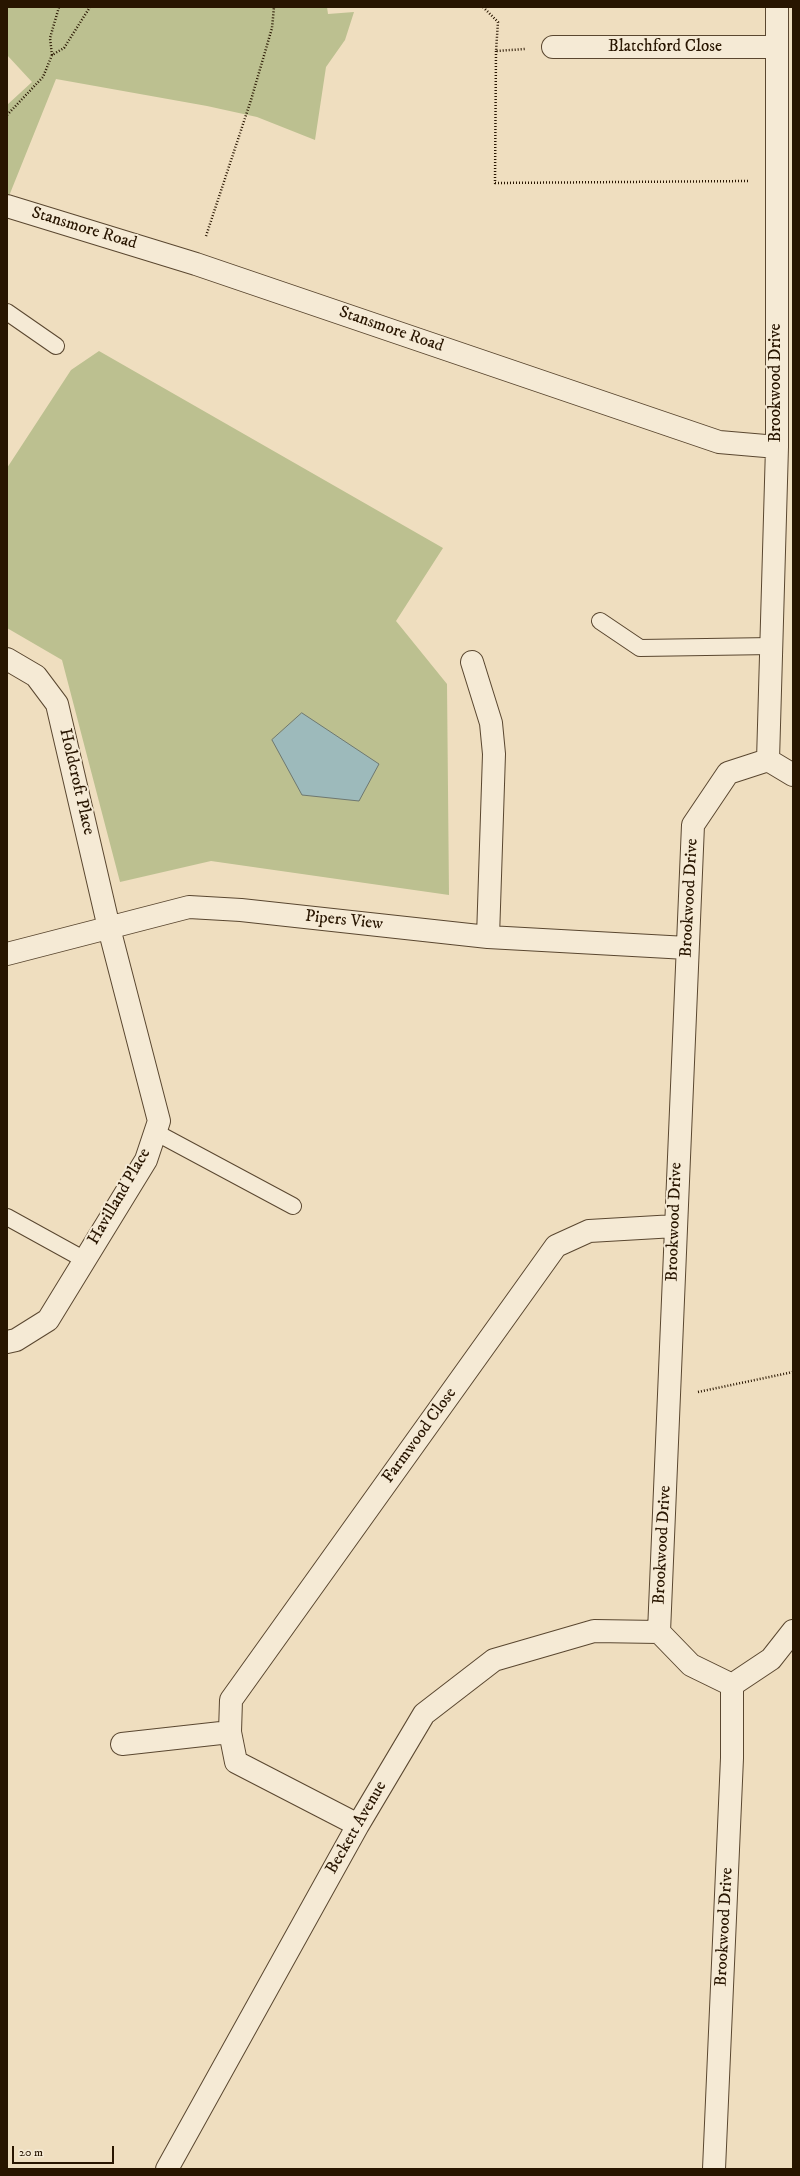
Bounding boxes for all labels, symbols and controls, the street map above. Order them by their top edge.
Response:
street label: Blatchford Close [608,37,722,57]
street label: Stansmore Road [29,203,139,255]
street label: Stansmore Road [336,303,446,357]
street label: Brookwood Drive [766,323,786,443]
street label: Holdcroft Place [54,727,98,837]
street label: Brookwood Drive [677,838,703,958]
street label: Pipers View [304,907,384,935]
street label: Havilland Place [84,1145,156,1249]
street label: Brookwood Drive [663,1162,687,1282]
street label: Farmwood Close [379,1384,461,1488]
street label: Brookwood Drive [650,1485,676,1605]
street label: Beckett Avenue [322,1778,392,1878]
street label: Brookwood Drive [712,1867,738,1987]
scale bar [14,2138,116,2164]
text: 20 m [19,2145,43,2160]

